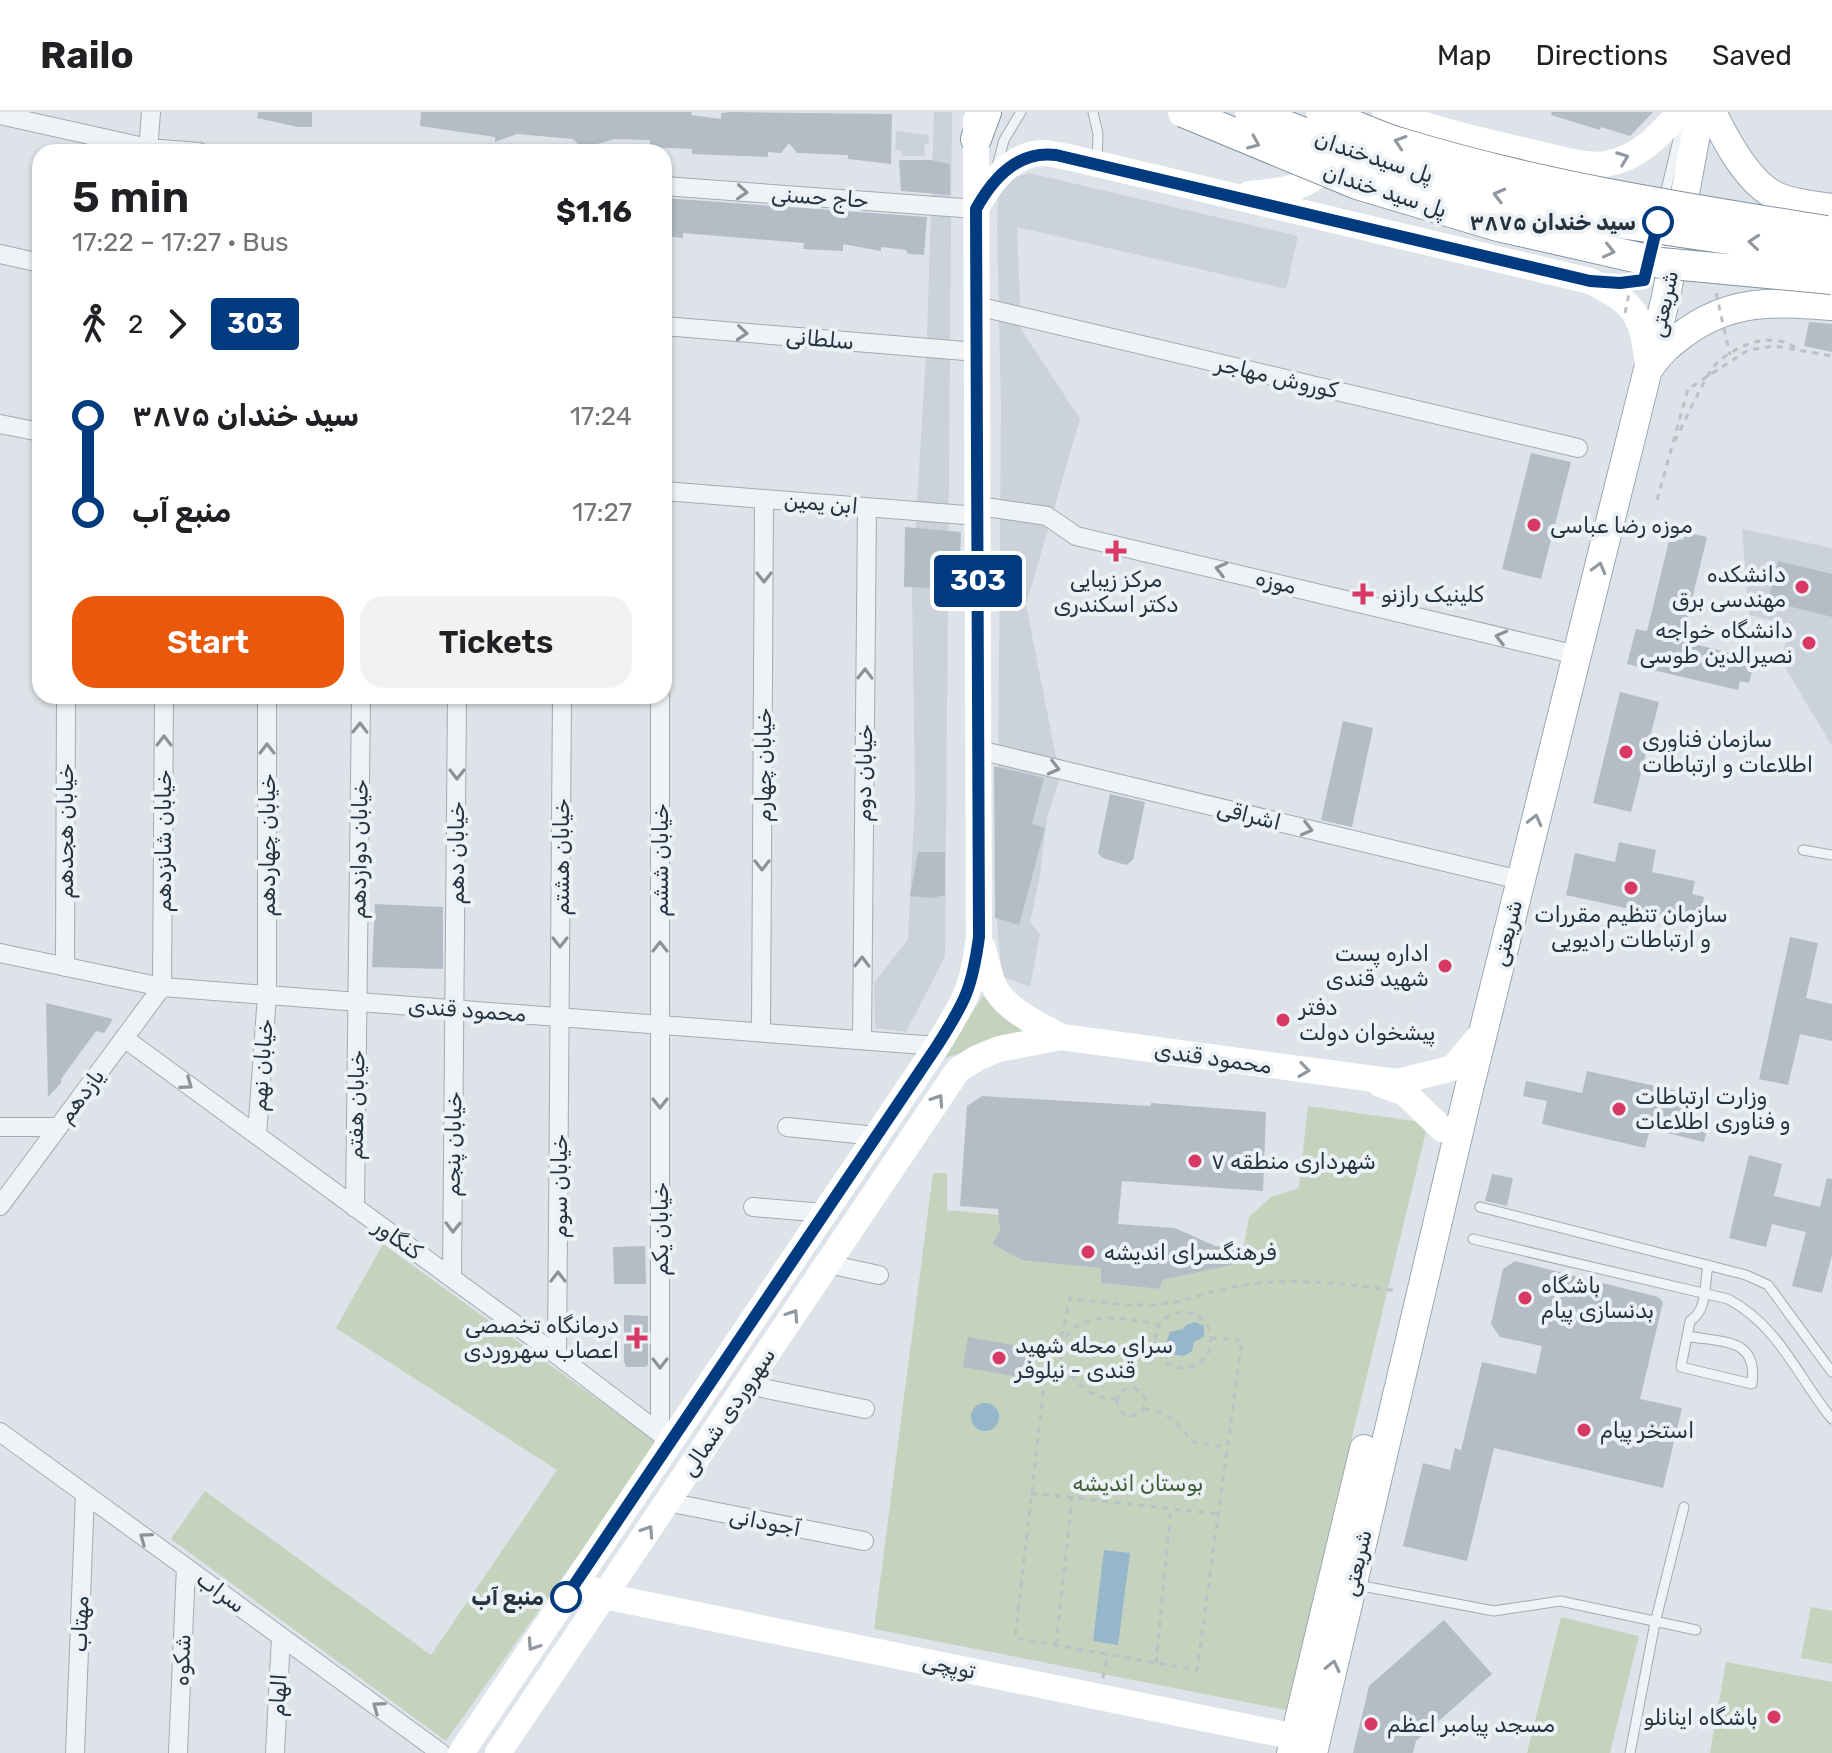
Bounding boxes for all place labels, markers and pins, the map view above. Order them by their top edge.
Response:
marker: سید خندان ۳۸۷۵ [1643,207,1673,237]
place label: سید خندان ۳۸۷۵ [1469,209,1636,236]
place label: موزه رضا عباسی [1550,512,1693,539]
marker: موزه رضا عباسی [1525,516,1543,534]
marker: مرکز زیبایی دکتر اسکندری [1105,540,1127,562]
place label: دانشکده مهندسی برق [1672,561,1786,613]
place label: مرکز زیبایی دکتر اسکندری [1053,566,1179,618]
marker: دانشکده مهندسی برق [1793,578,1811,596]
place label: کلینیک رازنو [1381,581,1484,608]
marker: کلینیک رازنو [1352,583,1374,605]
place label: دانشگاه خواجه نصیرالدین طوسی [1640,617,1793,669]
marker: دانشگاه خواجه نصیرالدین طوسی [1800,634,1818,652]
place label: سازمان فناوری اطلاعات و ارتباطات [1642,726,1813,778]
marker: سازمان فناوری اطلاعات و ارتباطات [1617,743,1635,761]
marker: سازمان تنظیم مقررات و ارتباطات رادیویی [1622,879,1640,897]
place label: سازمان تنظیم مقررات و ارتباطات رادیویی [1534,901,1728,953]
place label: اداره پست شهید قندی [1326,940,1429,992]
marker: اداره پست شهید قندی [1436,957,1454,975]
place label: دفتر پیشخوان دولت [1297,994,1435,1047]
marker: دفتر پیشخوان دولت [1274,1011,1292,1029]
place label: وزارت ارتباطات و فناوری اطلاعات [1635,1083,1791,1135]
marker: وزارت ارتباطات و فناوری اطلاعات [1610,1100,1628,1118]
place label: شهرداری منطقه ۷ [1211,1148,1376,1175]
marker: شهرداری منطقه ۷ [1186,1152,1204,1170]
place label: فرهنگسرای اندیشه [1104,1239,1276,1266]
marker: فرهنگسرای اندیشه [1079,1243,1097,1261]
place label: باشگاه بدنسازی پیام [1541,1272,1654,1325]
marker: باشگاه بدنسازی پیام [1516,1289,1534,1307]
place label: درمانگاه تخصصی اعصاب سهروردی [464,1312,619,1364]
marker: درمانگاه تخصصی اعصاب سهروردی [626,1327,648,1349]
place label: سرای محله شهید قندی - نیلوفر [1013,1332,1173,1384]
marker: سرای محله شهید قندی - نیلوفر [990,1349,1008,1367]
place label: استخر پیام [1600,1417,1694,1445]
marker: استخر پیام [1575,1421,1593,1439]
marker: منبع آب [551,1582,581,1612]
place label: منبع آب [471,1584,544,1613]
place label: باشگاه اینانلو [1644,1704,1758,1731]
marker: باشگاه اینانلو [1765,1708,1783,1726]
place label: مسجد پیامبر اعظم [1387,1711,1555,1739]
marker: مسجد پیامبر اعظم [1362,1715,1380,1733]

